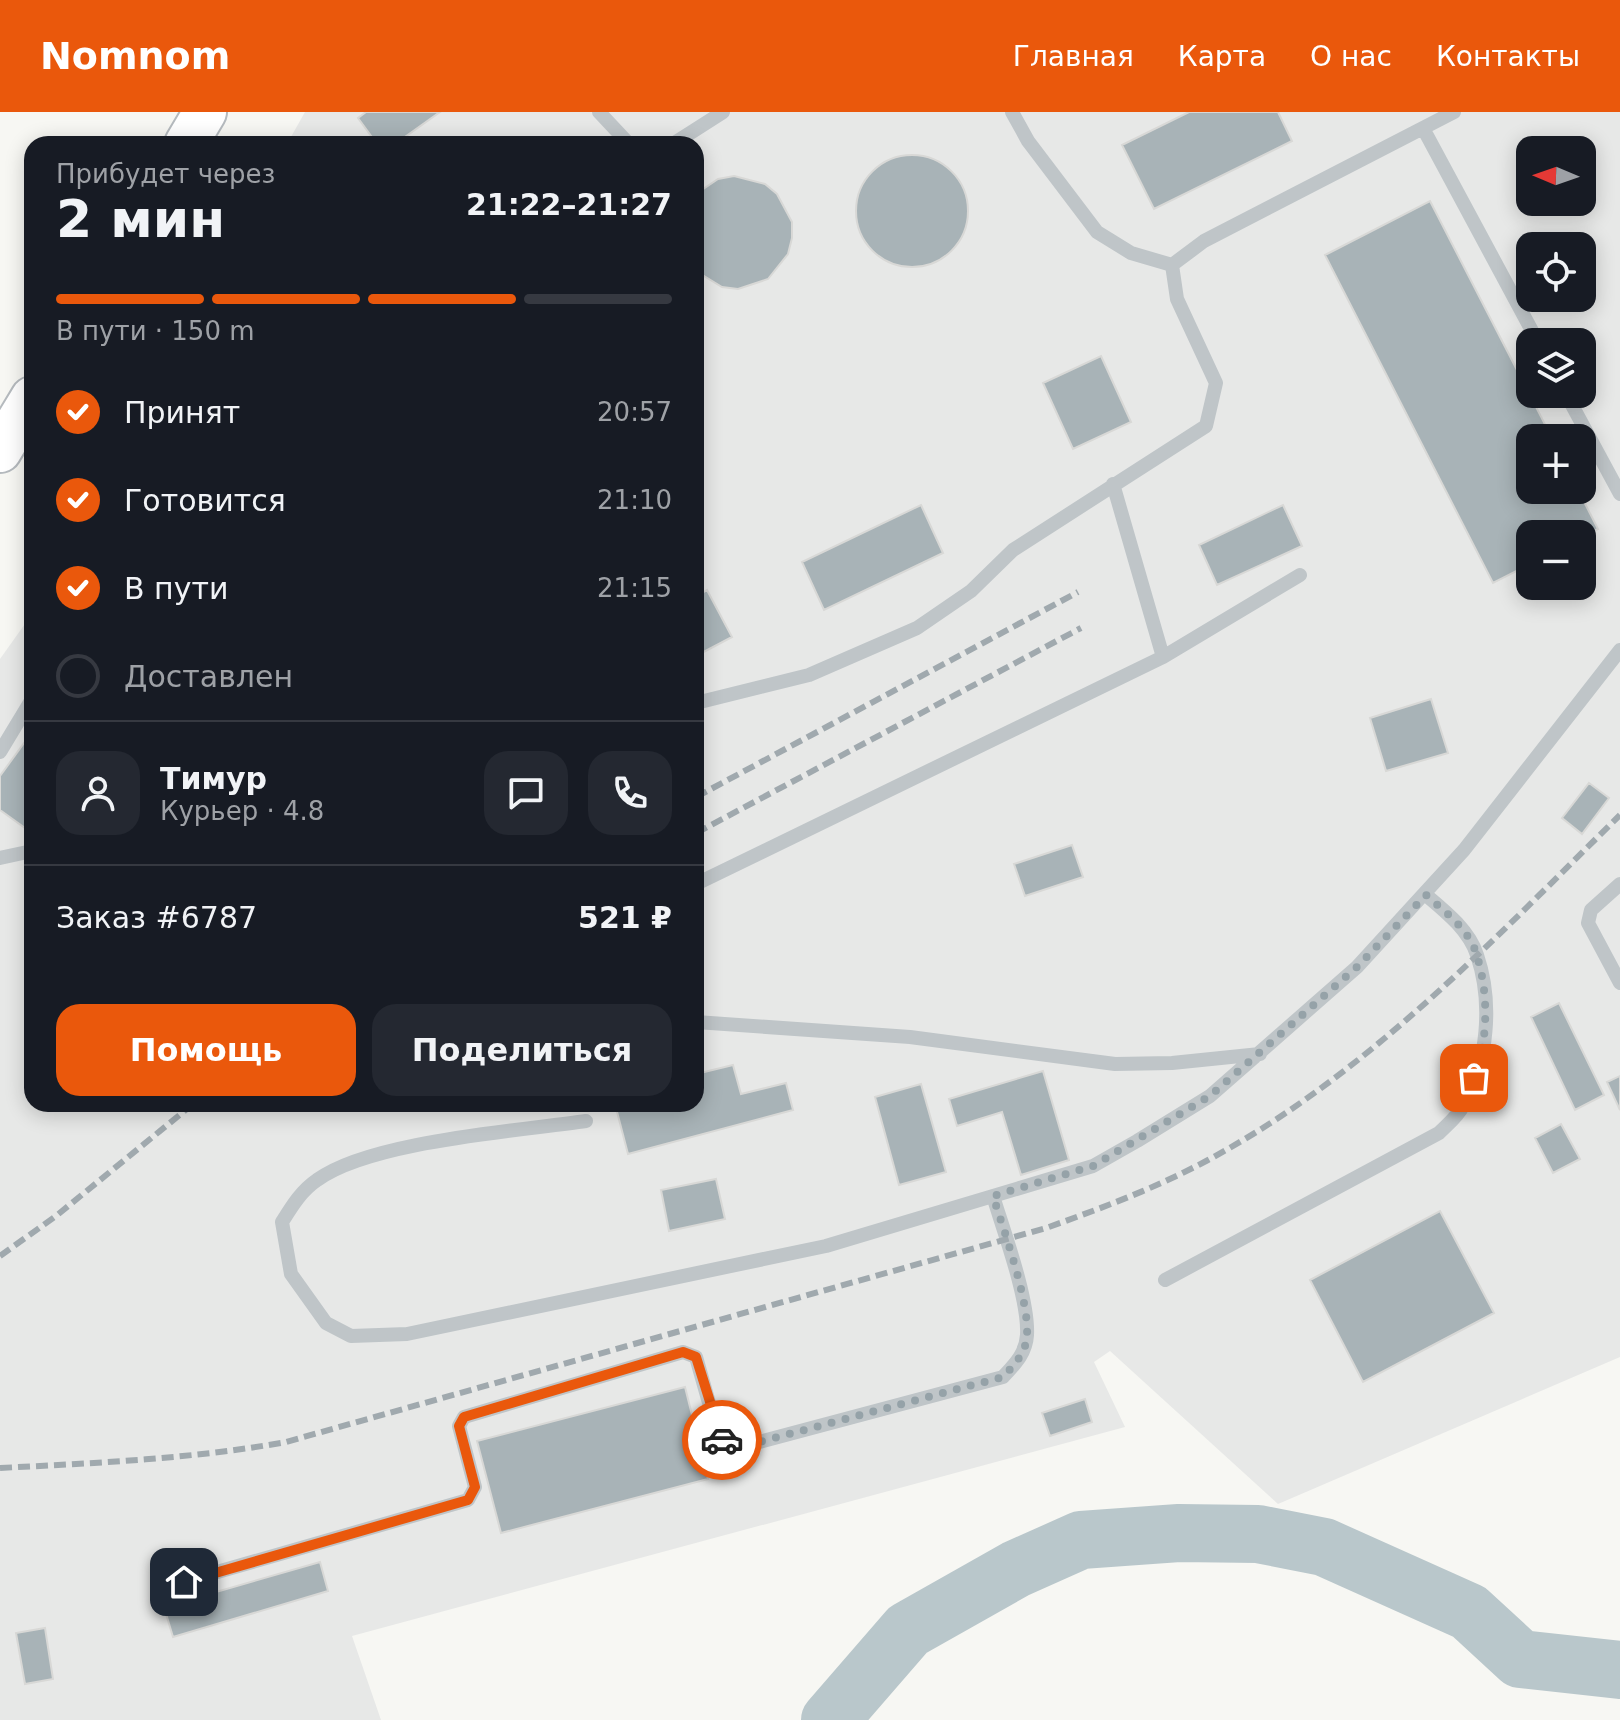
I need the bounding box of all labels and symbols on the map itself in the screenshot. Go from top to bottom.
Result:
north arrow [1516,136,1596,216]
pin [1440,1044,1508,1112]
courier [682,1400,762,1480]
pin [150,1548,218,1616]

